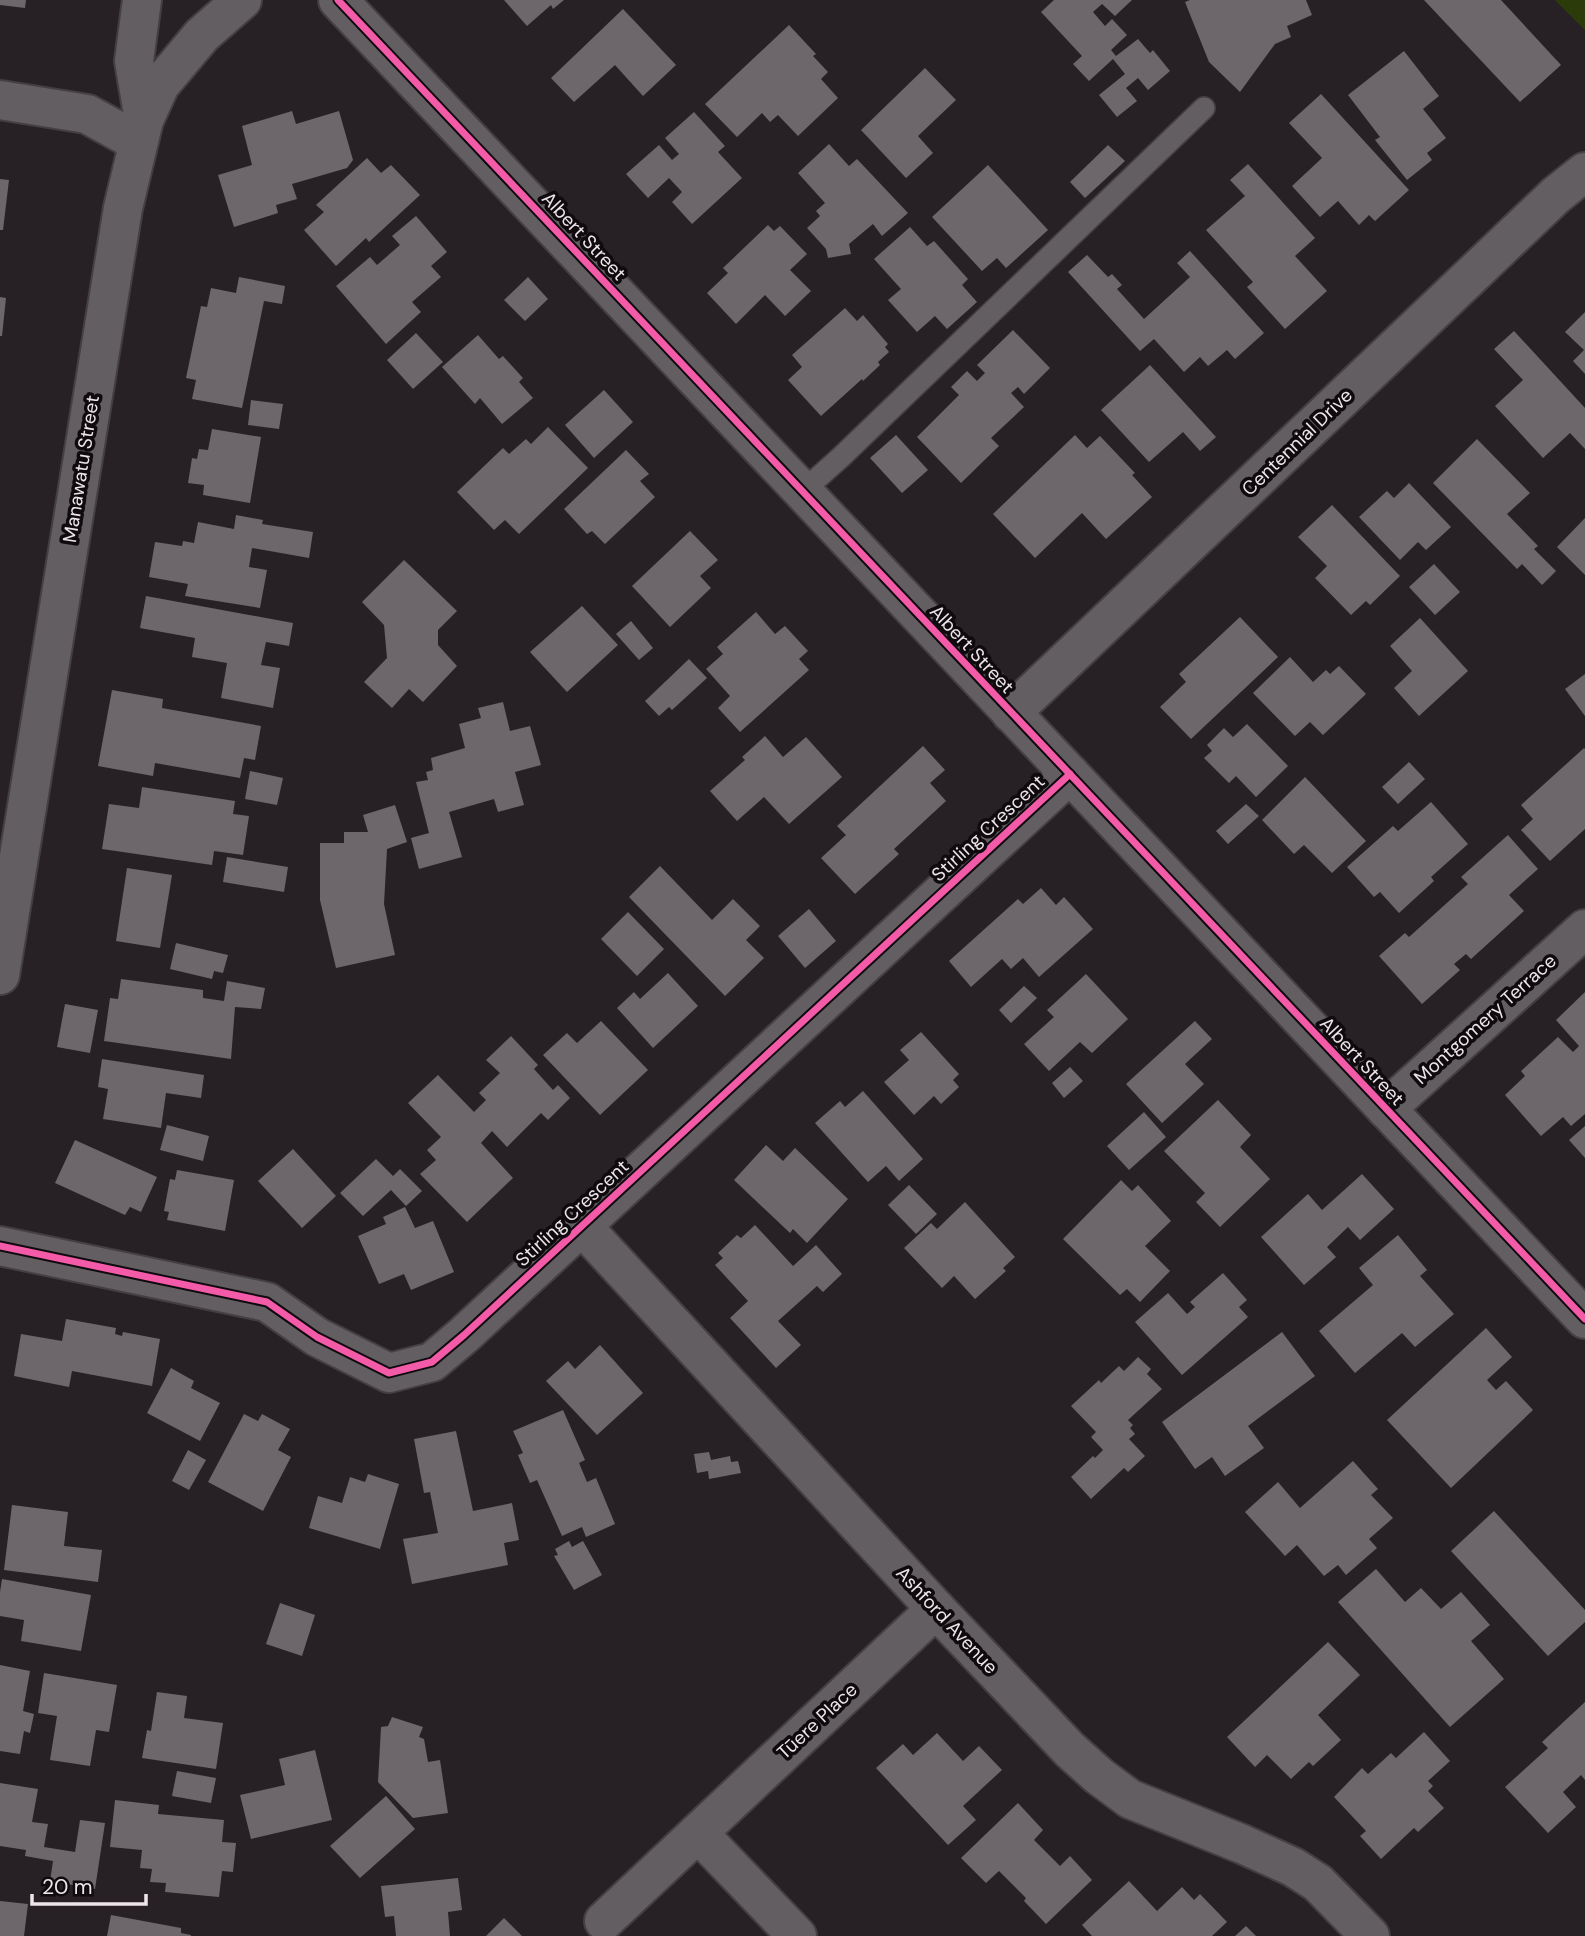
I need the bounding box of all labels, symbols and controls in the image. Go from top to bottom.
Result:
street label: Albert Street [536,186,632,286]
street label: Centennial Drive [1236,383,1358,501]
street label: Manawatu Street [57,394,105,544]
street label: Albert Street [924,599,1020,699]
street label: Stirling Crescent [926,769,1050,887]
street label: Montgomery Terrace [1409,948,1561,1090]
street label: Albert Street [1314,1011,1410,1111]
street label: Stirling Crescent [510,1154,634,1272]
street label: Ashford Avenue [891,1561,1003,1679]
street label: Tūere Place [771,1677,863,1765]
scale bar [32,1862,145,1906]
text: 20 m [42,1873,93,1901]

